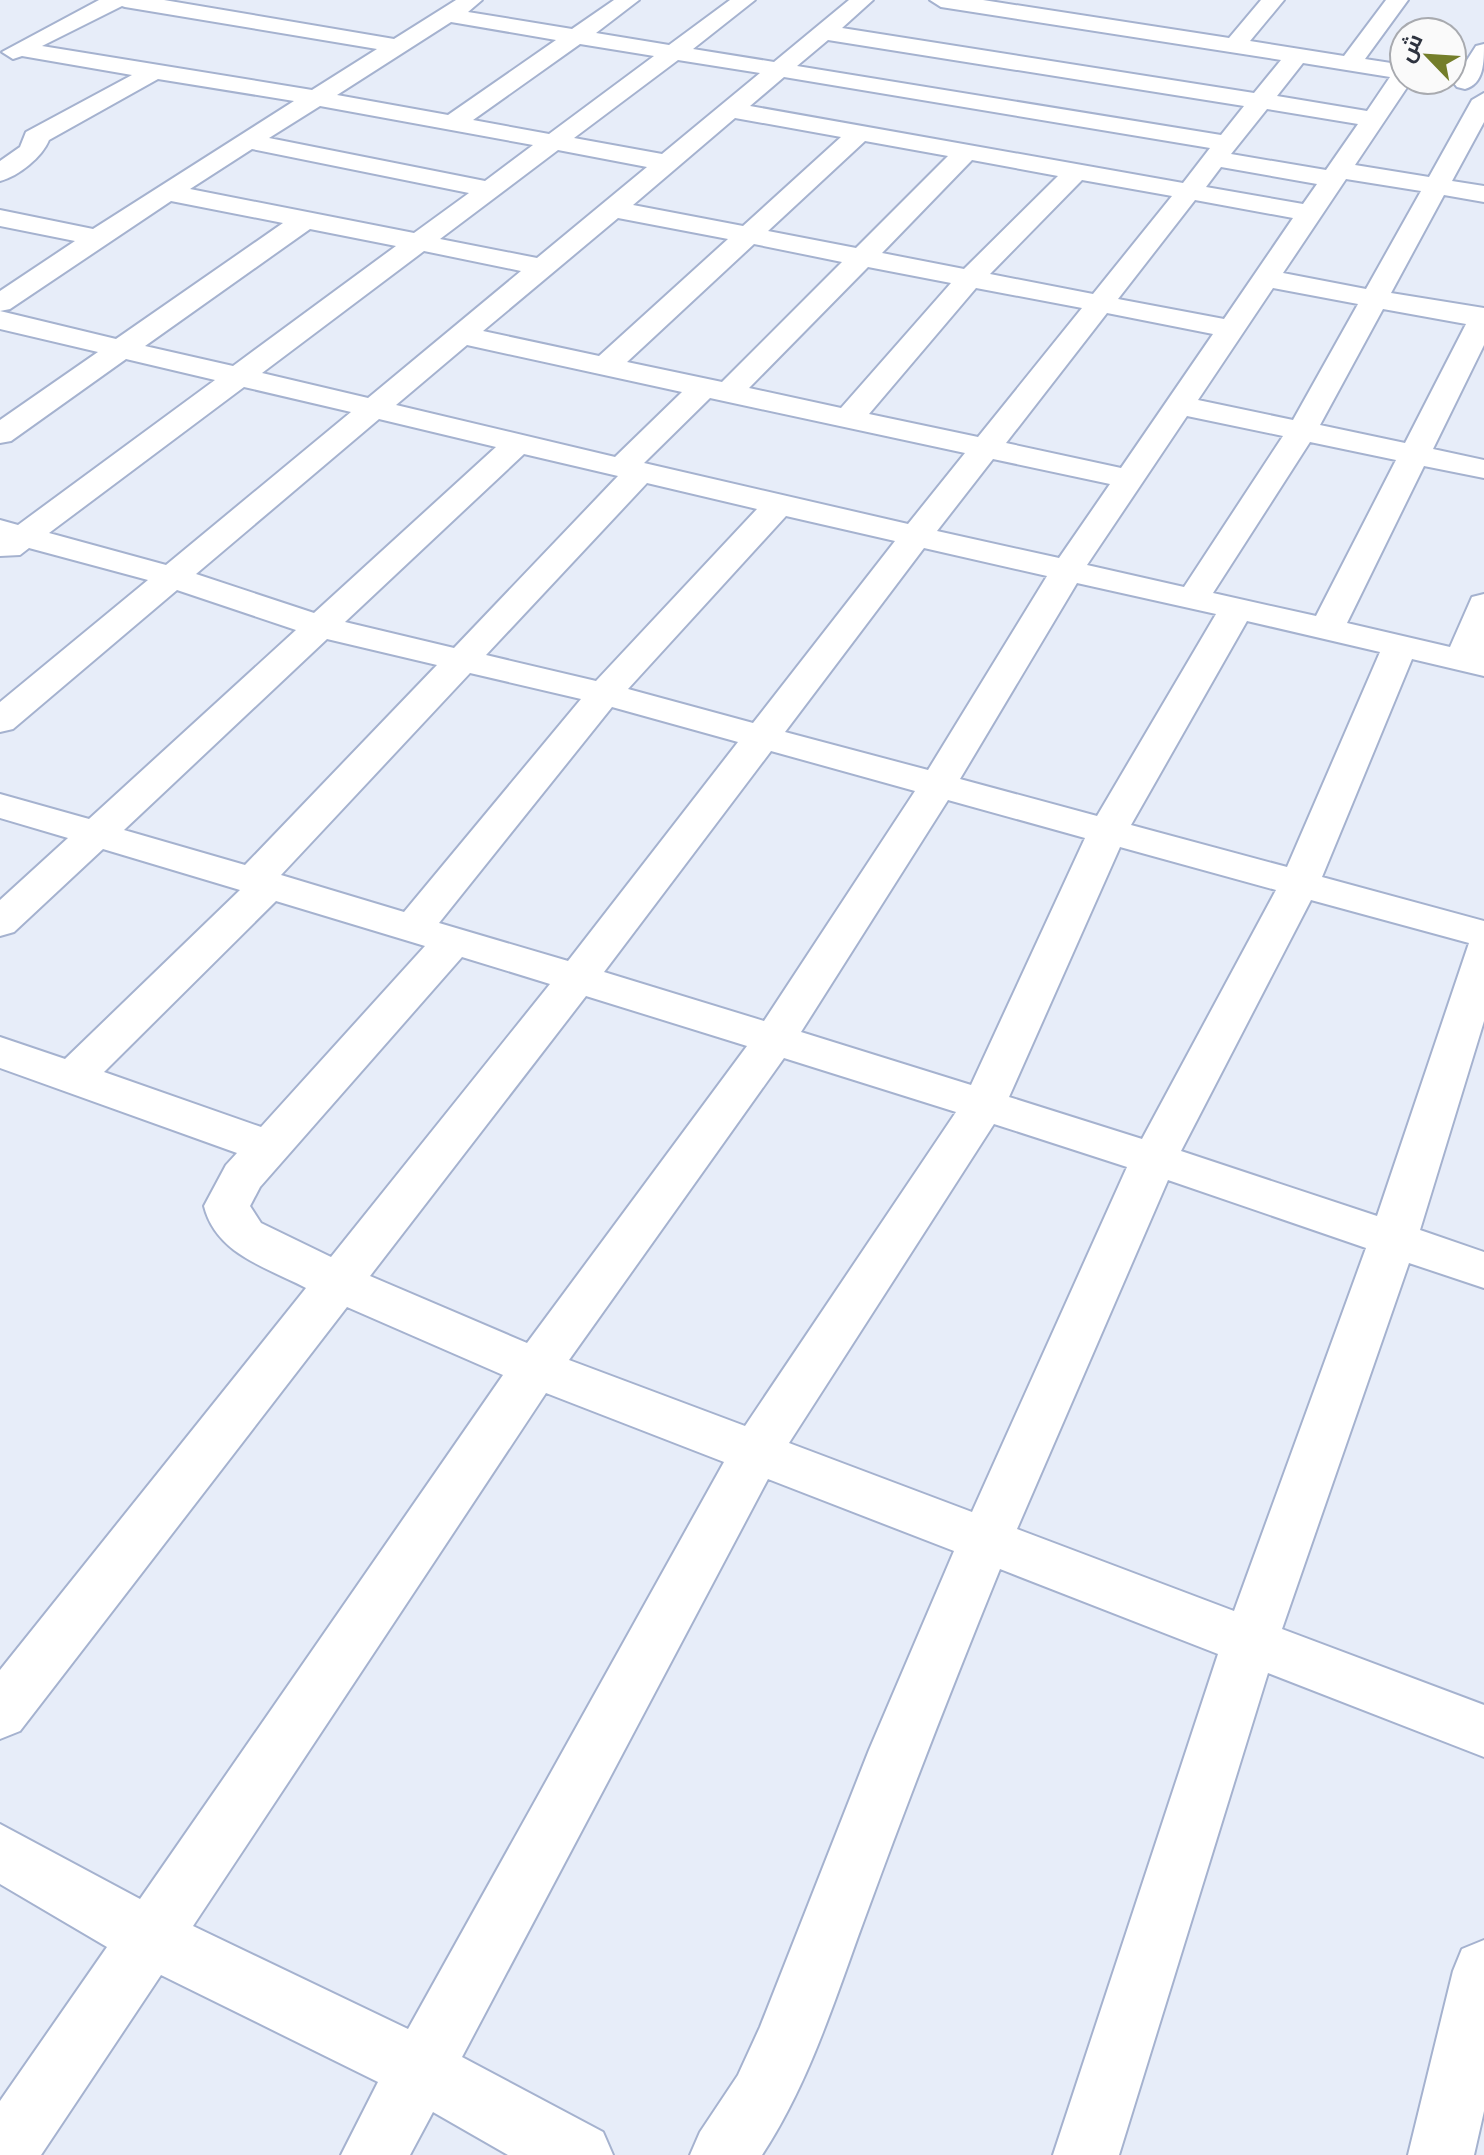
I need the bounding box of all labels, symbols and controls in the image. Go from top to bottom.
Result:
north arrow [1388,16,1468,96]
text: ش [1393,30,1429,66]

